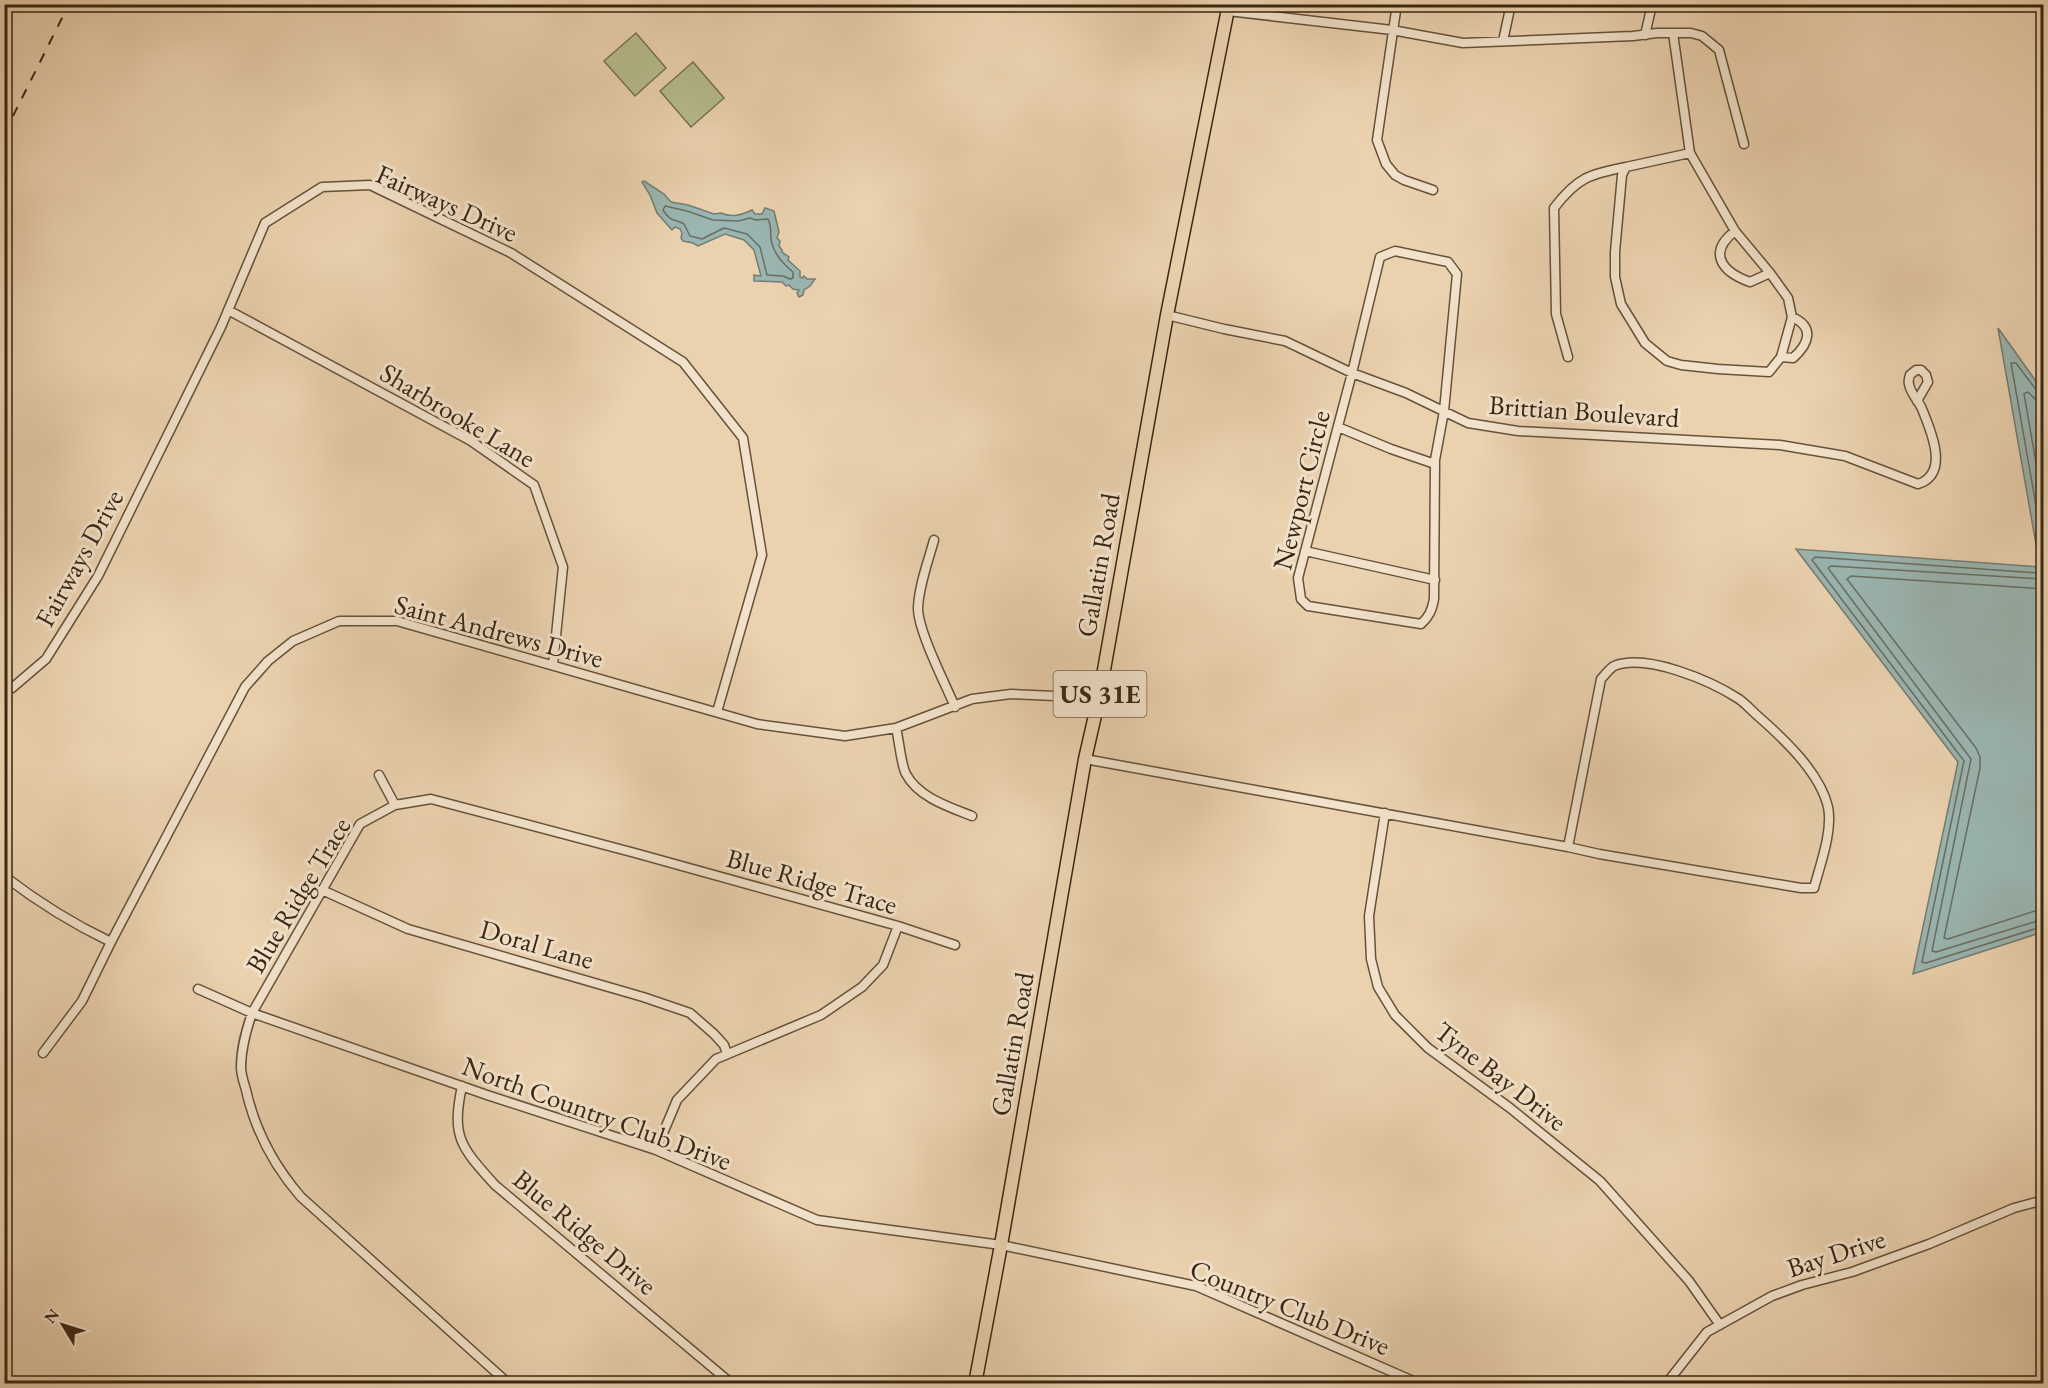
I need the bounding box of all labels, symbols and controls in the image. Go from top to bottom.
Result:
street label: Fairways Drive [371,156,523,250]
street label: Sharbrooke Lane [374,355,542,475]
street label: Brittian Boulevard [1488,387,1681,435]
street label: Newport Circle [1264,406,1338,574]
street label: Fairways Drive [27,483,131,633]
street label: Gallatin Road [1068,490,1128,640]
street label: Saint Andrews Drive [391,586,607,676]
road number: US 31E [1054,671,1146,717]
street label: Blue Ridge Trace [238,811,358,979]
street label: Blue Ridge Trace [723,840,901,922]
street label: Doral Lane [476,911,598,977]
street label: Gallatin Road [982,969,1042,1119]
street label: Tyne Bay Drive [1428,1013,1574,1139]
street label: North Country Club Drive [458,1048,736,1178]
street label: Blue Ridge Drive [506,1162,664,1302]
street label: Bay Drive [1782,1221,1890,1285]
street label: Country Club Drive [1185,1251,1395,1363]
north arrow [33,1295,93,1355]
text: N [39,1304,64,1328]

